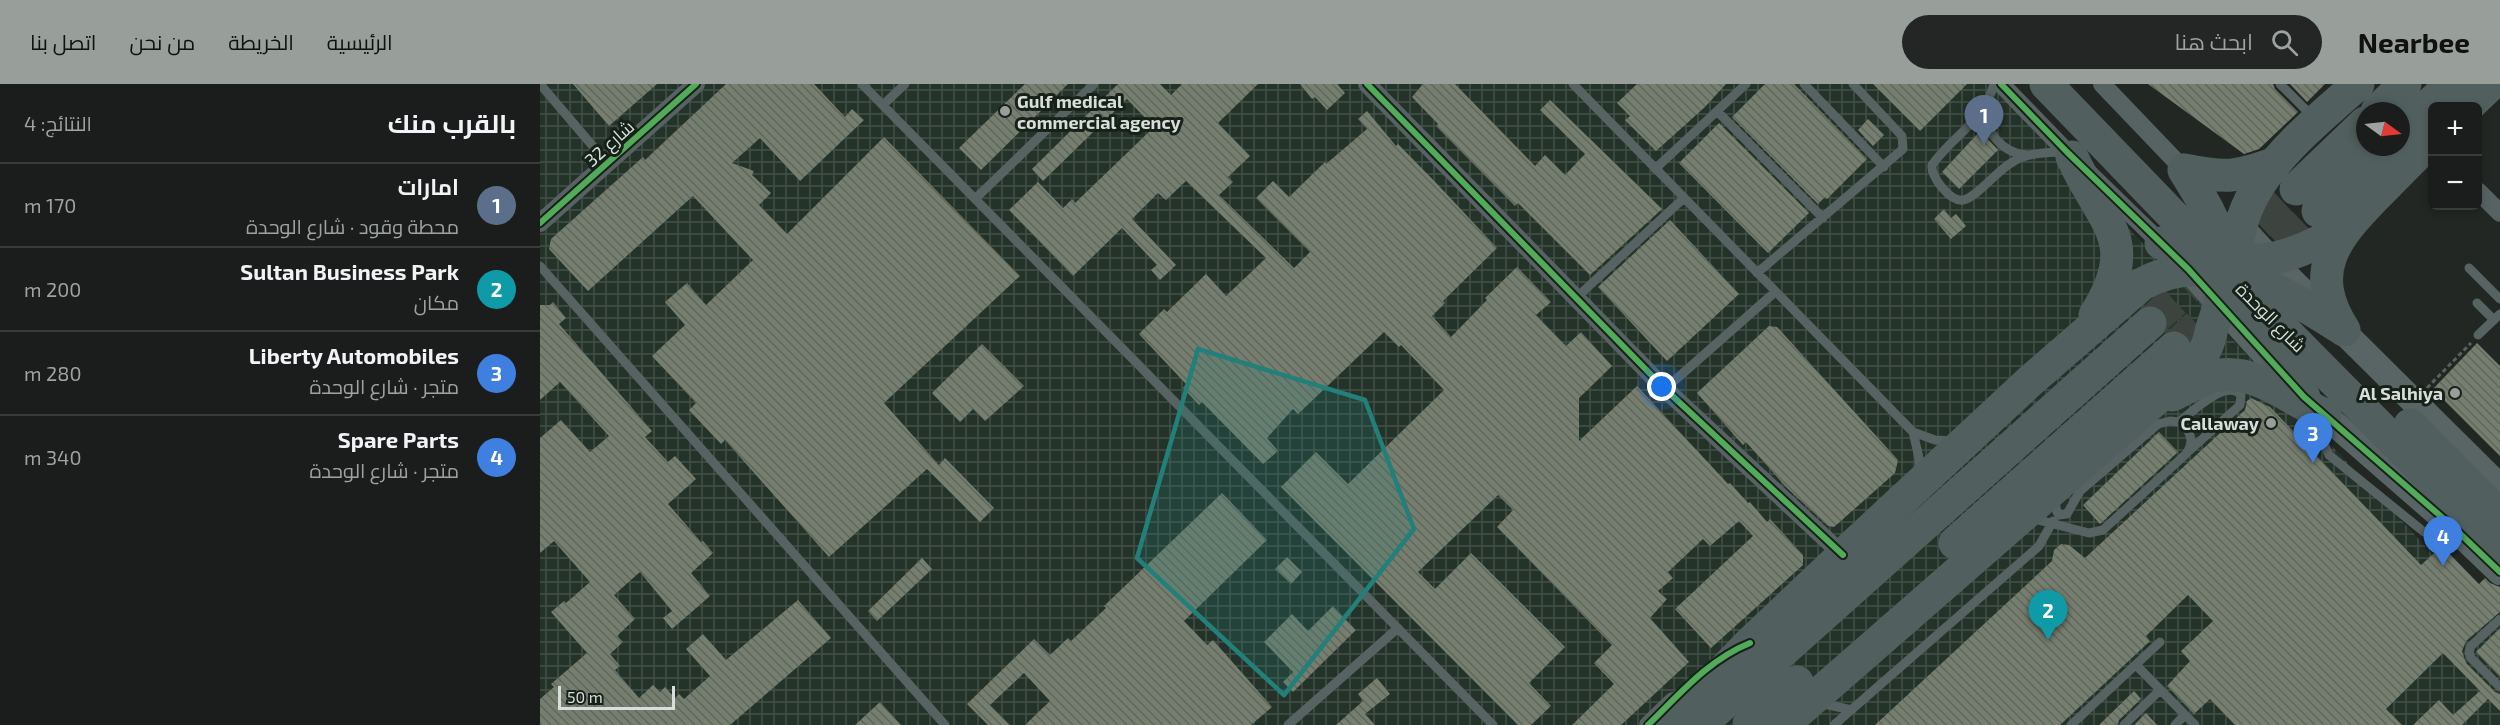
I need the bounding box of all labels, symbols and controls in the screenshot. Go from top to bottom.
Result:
search box [1902,15,2322,69]
text: Nearbee [2358,25,2470,59]
icon: search [2268,26,2301,59]
text: ابحث هنا [2174,28,2253,54]
text: اتصل بنا [30,29,97,54]
text: من نحن [130,29,195,54]
text: الخريطة [228,29,294,54]
text: الرئيسية [327,29,393,54]
place label: Gulf medical commercial agency [1017,90,1182,133]
pin: 1 [1964,95,2004,145]
north arrow [2356,102,2410,156]
map controls [2428,102,2482,210]
button: + [2428,102,2482,156]
marker: Gulf medical commercial agency [998,104,1012,118]
text: بالقرب منك [388,107,516,138]
text: النتائج: 4 [24,111,92,135]
street label: شارع 32 [580,115,640,172]
button: − [2428,156,2482,210]
text: امارات [398,173,459,199]
text: 170 m [24,193,76,217]
text: 1 [492,193,501,217]
text: محطة وقود · شارع الوحدة [246,214,459,238]
text: Sultan Business Park [240,258,459,284]
text: 200 m [24,277,81,301]
text: 2 [491,277,502,301]
street label: شارع الوحدة [2230,278,2310,358]
text: مكان [414,290,459,314]
text: Liberty Automobiles [249,342,459,368]
text: 280 m [24,361,81,385]
text: 3 [491,361,502,385]
your location [1647,372,1676,401]
text: متجر · شارع الوحدة [309,374,459,398]
place label: Al Salhiya [2359,382,2443,404]
marker: Al Salhiya [2448,386,2462,400]
place label: Callaway [2181,412,2260,434]
pin: 3 [2294,414,2332,463]
marker: Callaway [2264,416,2278,430]
text: Spare Parts [338,426,459,452]
text: 340 m [24,445,81,469]
text: 4 [490,445,503,469]
text: متجر · شارع الوحدة [309,458,459,482]
pin: 4 [2424,516,2462,566]
pin: 2 [2028,590,2068,640]
scale bar [558,683,675,710]
text: 50 m [567,687,603,706]

